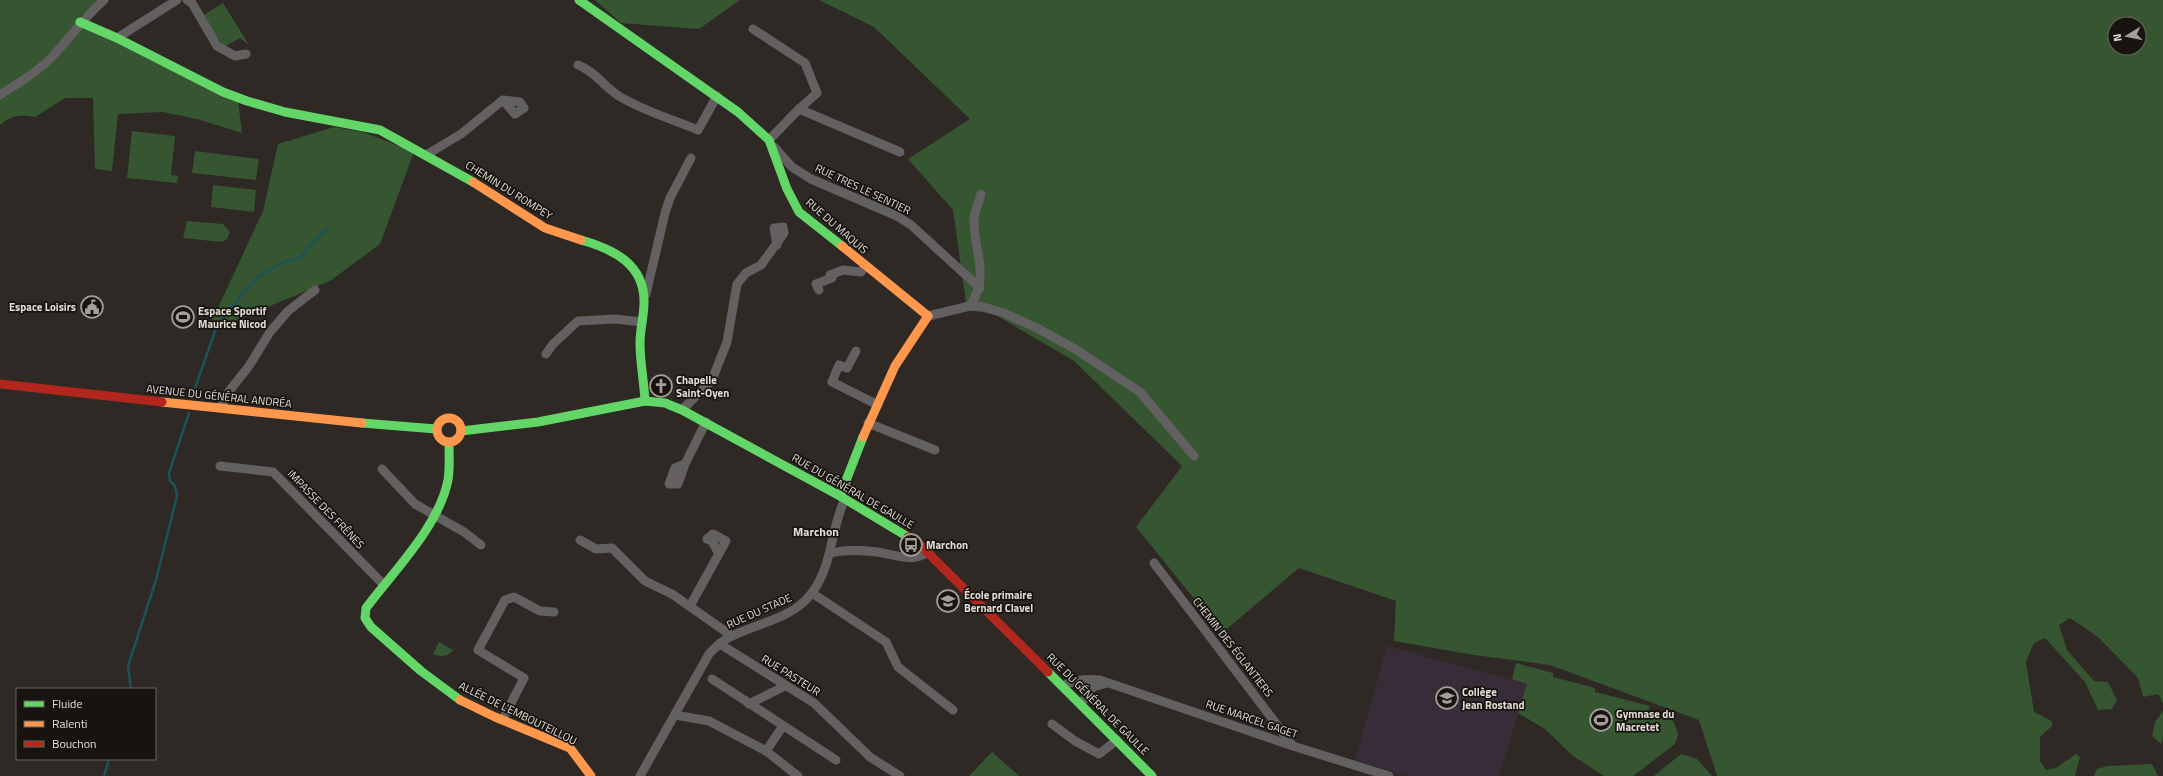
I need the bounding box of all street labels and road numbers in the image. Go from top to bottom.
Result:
street label: CHEMIN DU ROMPEY [462,157,556,223]
street label: RUE TRES LE SENTIER [813,160,914,218]
street label: RUE DU MAQUIS [802,194,872,258]
street label: AVENUE DU GÉNÉRAL ANDRÉA [145,380,293,412]
street label: RUE DU GÉNÉRAL DE GAULLE [789,449,917,533]
street label: IMPASSE DES FRÊNES [284,466,368,552]
street label: RUE DU STADE [724,589,794,633]
street label: CHEMIN DES ÉGLANTIERS [1189,594,1277,700]
street label: RUE DU GÉNÉRAL DE GAULLE [1043,649,1153,759]
street label: RUE PASTEUR [758,651,824,700]
street label: ALLÉE DE L'EMBOUTEILLOU [456,677,580,749]
street label: RUE MARCEL GAGET [1204,696,1300,742]

